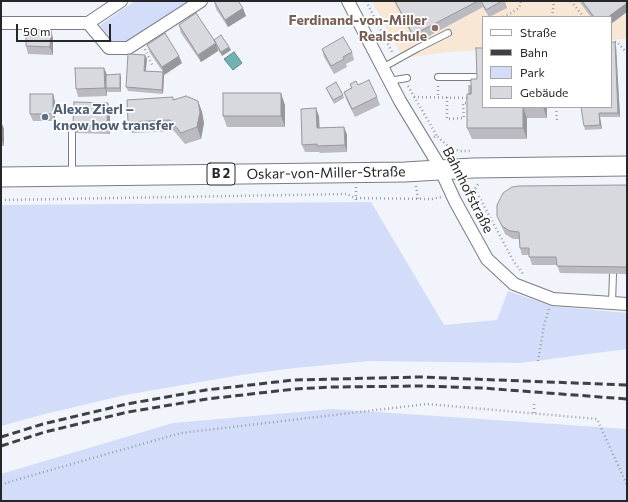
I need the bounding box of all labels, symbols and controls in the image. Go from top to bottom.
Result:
place label: Ferdinand-von-Miller Realschule [288,12,427,44]
scale bar [18,16,113,42]
legend [482,16,612,108]
marker: Ferdinand-von-Miller Realschule [430,23,440,33]
text: 50 m [23,24,51,38]
text: Straße [520,25,556,39]
text: Bahn [520,45,548,59]
text: Park [520,65,545,79]
text: Gebäude [520,85,568,99]
place label: Alexa Zierl – know how transfer [53,101,174,134]
marker: Alexa Zierl – know how transfer [40,112,50,122]
street label: Bahnhofstraße [439,144,497,236]
road number: B 2 [207,163,235,185]
street label: Oskar-von-Miller-Straße [246,163,406,183]

